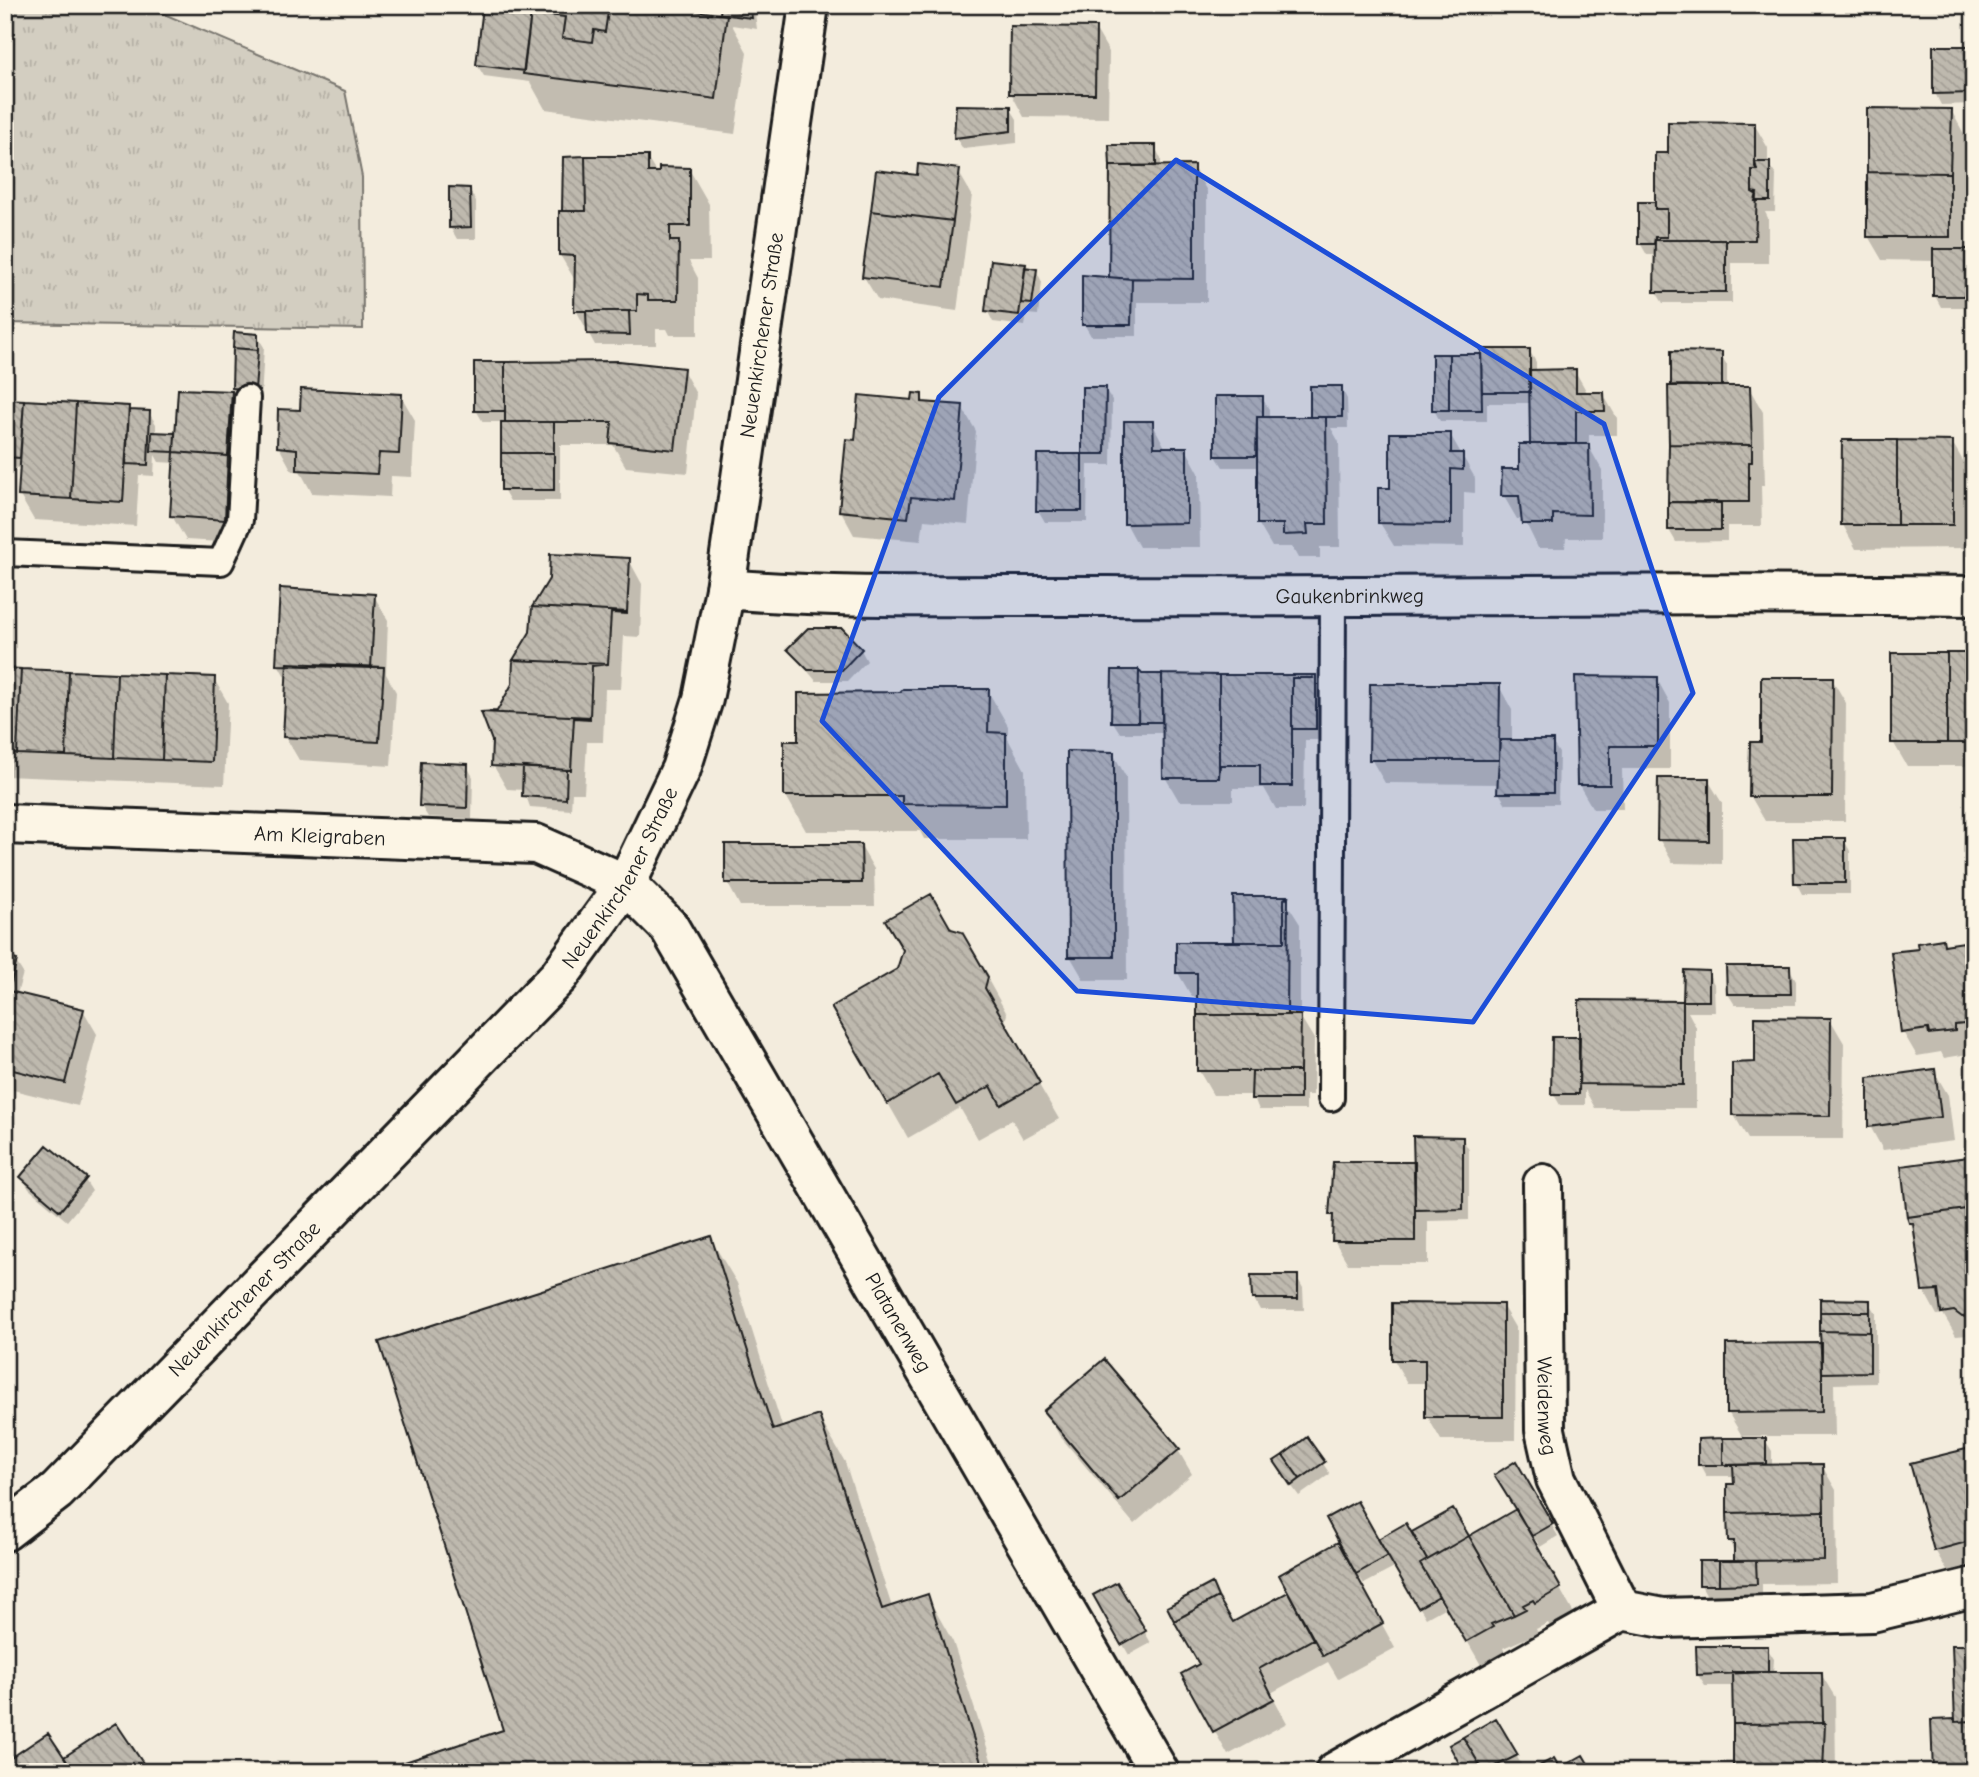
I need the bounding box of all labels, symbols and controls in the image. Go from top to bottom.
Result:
street label: Neuenkirchener Straße [735,231,788,440]
street label: Gaukenbrinkweg [1276,584,1424,608]
street label: Neuenkirchener Straße [557,783,683,973]
street label: Am Kleigraben [254,821,386,850]
street label: Neuenkirchener Straße [163,1216,325,1381]
street label: Platanenweg [860,1269,937,1377]
street label: Weidenweg [1532,1356,1562,1458]

